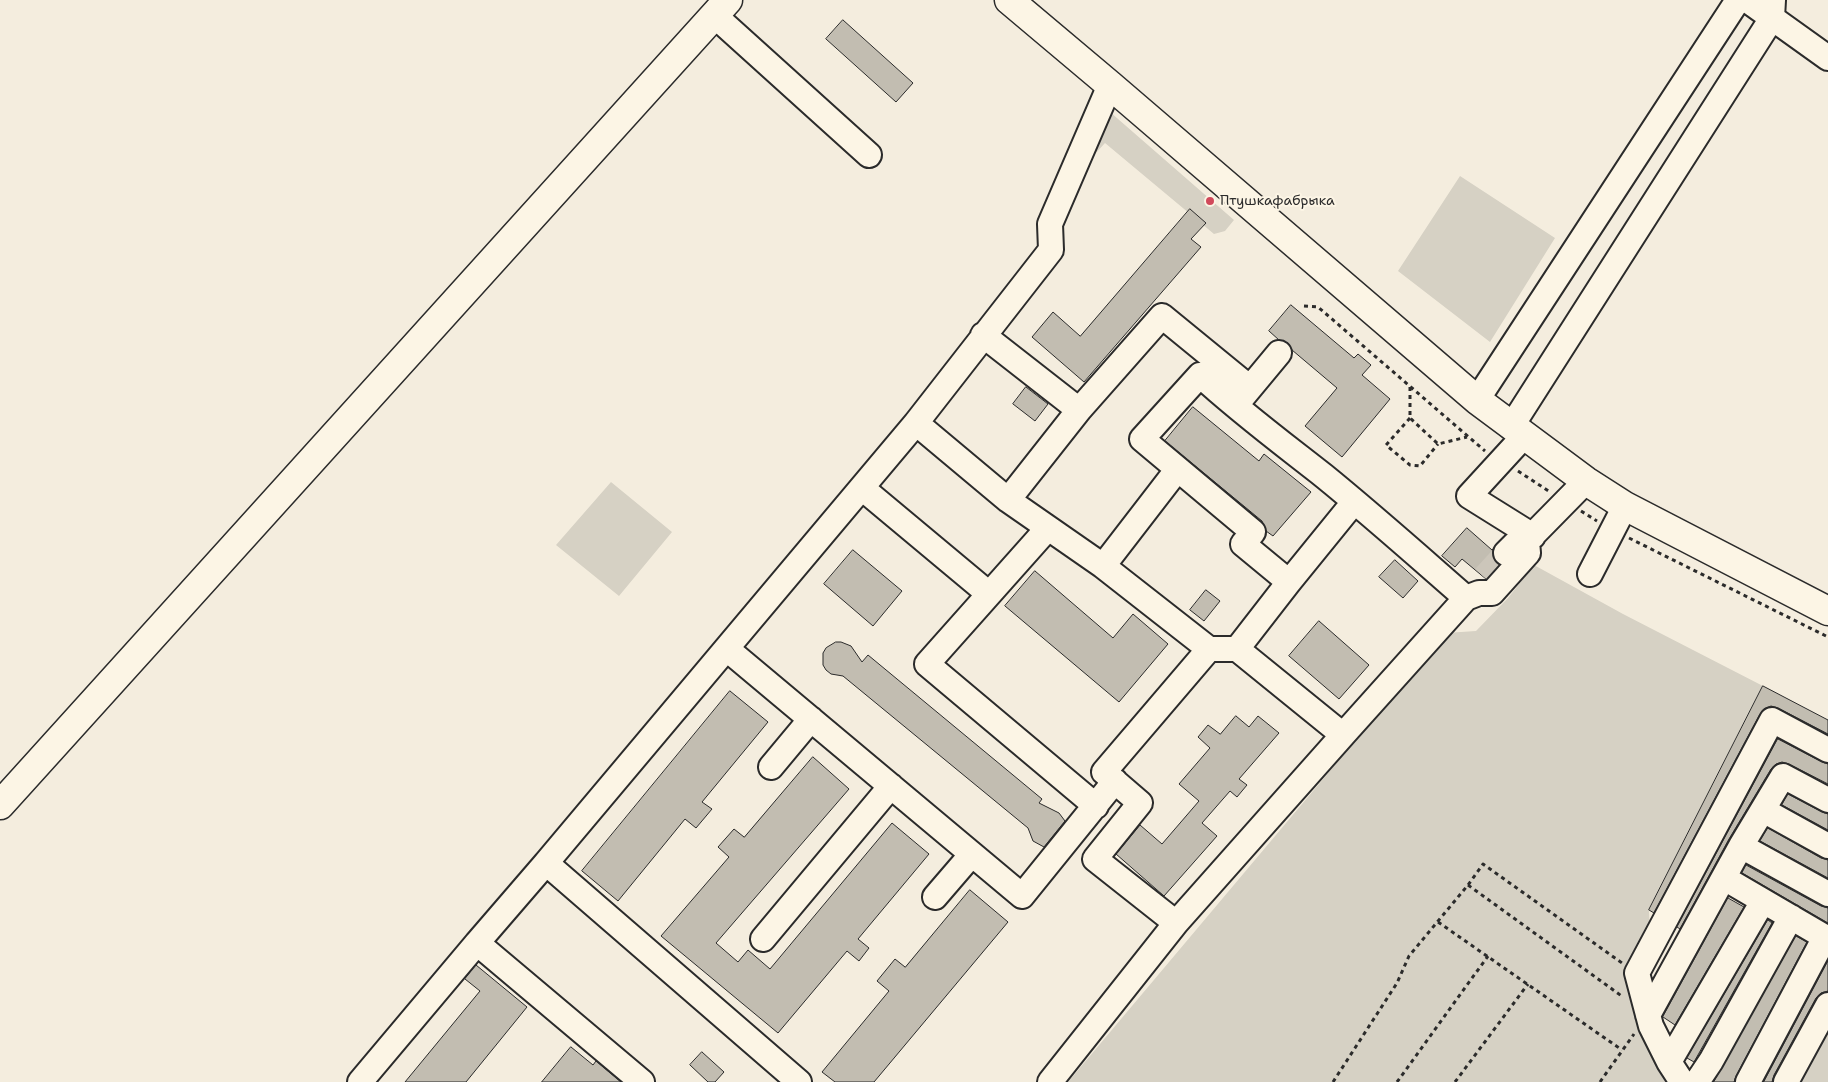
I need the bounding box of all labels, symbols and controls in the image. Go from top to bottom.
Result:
place label: Птушкафабрыка [1220,193,1335,209]
marker: Птушкафабрыка [1204,195,1216,207]

